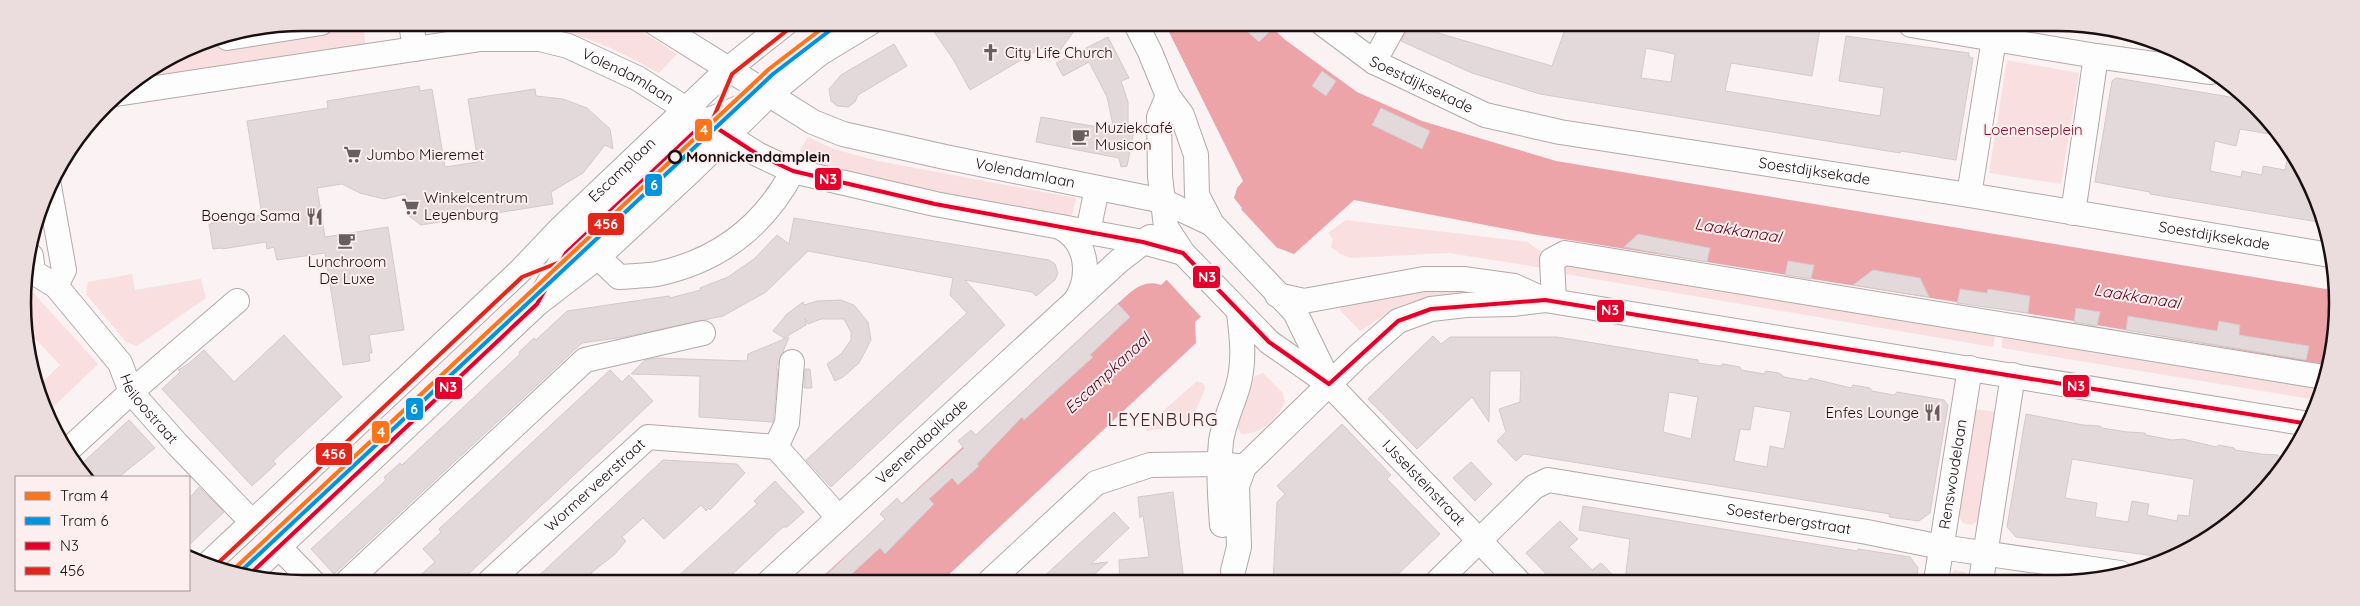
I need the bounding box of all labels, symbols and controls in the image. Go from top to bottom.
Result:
church icon: City Life Church [981,43,1001,63]
place label: City Life Church [1005,43,1113,62]
street label: Volendamlaan [579,44,678,108]
street label: Soestdijksekade [1367,51,1476,117]
line badge: 4 [694,118,713,142]
place label: Muziekcafé Musicon [1095,118,1173,154]
park label: Loenenseplein [1983,120,2083,139]
text: 4 [700,121,708,139]
cafe icon: Muziekcafé Musicon [1071,127,1091,147]
street label: Escamplaan [584,133,659,206]
supermarket icon: Jumbo Mieremet [342,145,362,165]
place label: Jumbo Mieremet [366,145,484,164]
place label: Monnickendamplein [686,147,830,166]
marker: Monnickendamplein [668,150,682,164]
street label: Volendamlaan [974,153,1077,192]
street label: Soestdijksekade [1758,153,1872,189]
line badge: N3 [814,167,842,191]
text: N3 [819,170,837,188]
line badge: 6 [644,173,663,197]
text: 6 [650,176,658,194]
place label: Winkelcentrum Leyenburg [424,188,528,224]
supermarket icon: Winkelcentrum Leyenburg [400,197,420,217]
place label: Boenga Sama [201,206,300,225]
restaurant icon: Boenga Sama [304,206,324,226]
line badge: 456 [587,212,625,236]
water label: Laakkanaal [1693,213,1785,247]
text: 456 [594,215,618,233]
street label: Soestdijksekade [2157,217,2271,254]
cafe icon: Lunchroom De Luxe [337,231,357,251]
place label: Lunchroom De Luxe [308,252,386,288]
line badge: N3 [1192,265,1221,289]
text: N3 [1198,268,1216,286]
water label: Laakkanaal [2092,279,2184,313]
line badge: N3 [1596,299,1625,323]
text: N3 [1601,301,1619,319]
water label: Escampkanaal [1060,327,1156,418]
street label: Heiloostraat [116,371,182,448]
line badge: N3 [2062,374,2090,398]
line badge: N3 [434,376,463,400]
text: N3 [2067,377,2085,395]
text: N3 [439,378,457,396]
street label: Veenendaalkade [872,395,971,488]
line badge: 6 [405,397,424,421]
text: 6 [410,400,418,418]
place label: Enfes Lounge [1826,403,1919,422]
restaurant icon: Enfes Lounge [1923,403,1943,423]
district label: LEYENBURG [1107,408,1219,431]
street label: Renswoudelaan [1934,418,1971,531]
line badge: 4 [371,420,390,444]
text: 4 [377,423,385,441]
street label: Wormerveerstraat [540,434,649,536]
street label: IJsselsteinstraat [1378,435,1470,529]
line badge: 456 [315,442,353,466]
text: 456 [322,445,346,463]
legend [15,476,190,591]
text: Tram 4 [60,486,109,505]
street label: Soesterbergstraat [1725,499,1853,538]
text: Tram 6 [60,511,109,530]
text: N3 [60,536,79,555]
text: 456 [60,561,84,580]

